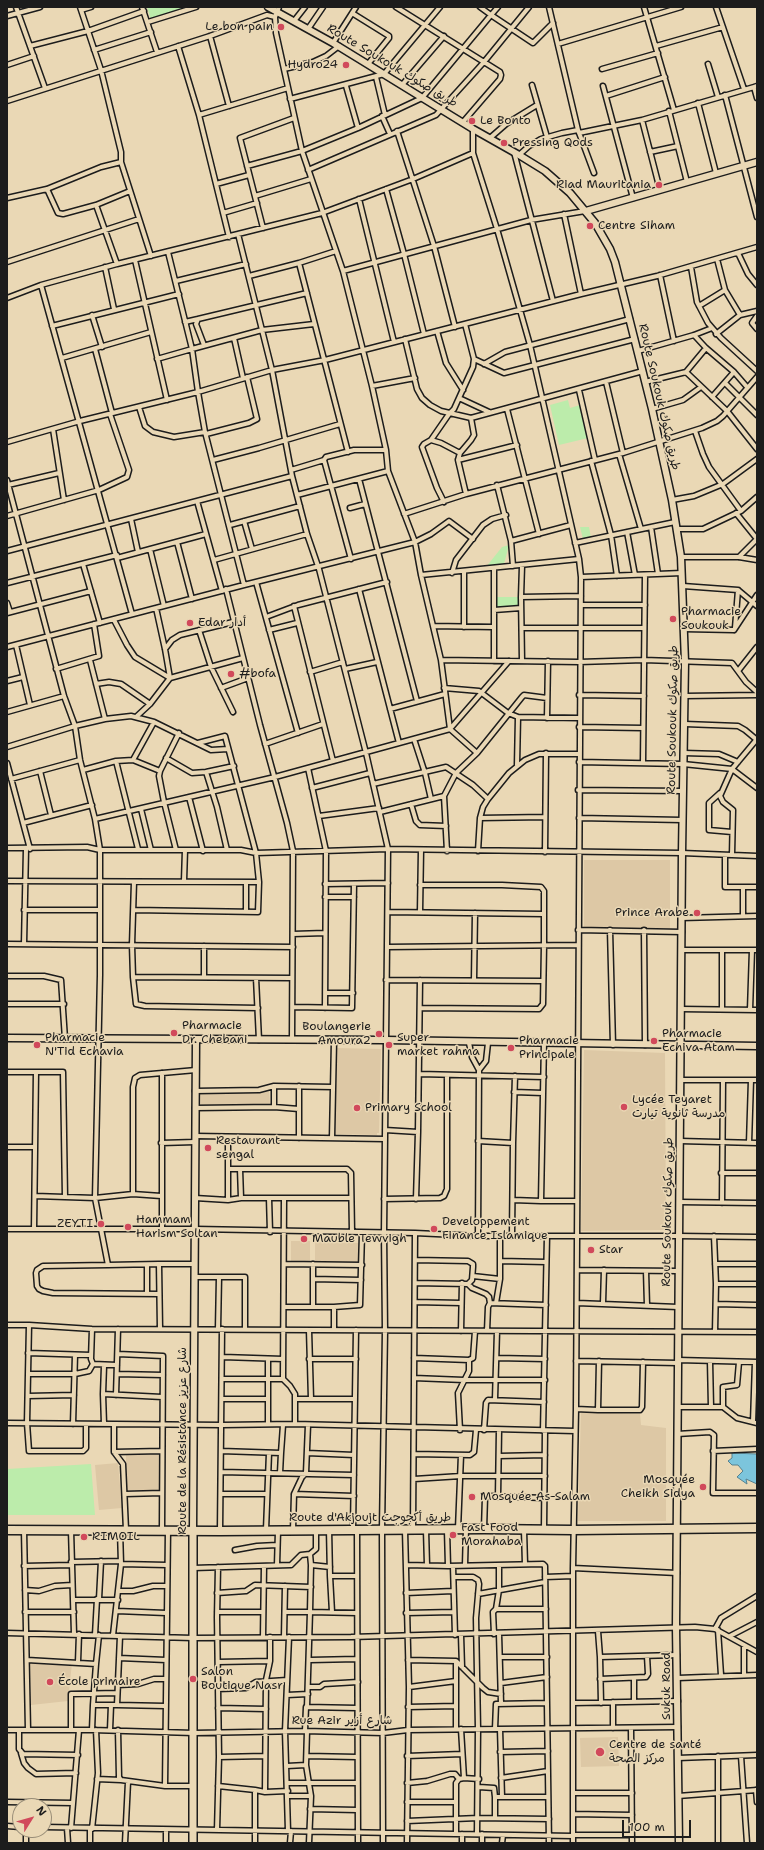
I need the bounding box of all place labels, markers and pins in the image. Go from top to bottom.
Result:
place label: Le bon pain [205,20,273,34]
marker: Le bon pain [276,22,286,32]
place label: Hydro24 [287,58,338,72]
marker: Hydro24 [341,60,351,70]
place label: Le Bonto [480,114,531,128]
marker: Le Bonto [467,116,477,126]
place label: Pressing Qods [512,136,593,150]
marker: Pressing Qods [499,138,509,148]
place label: Riad Mauritania [556,178,651,192]
marker: Riad Mauritania [654,180,664,190]
place label: Centre Siham [598,219,675,233]
marker: Centre Siham [585,221,595,231]
place label: Pharmacie Soukouk [681,605,741,633]
marker: Pharmacie Soukouk [668,614,678,624]
place label: Edar أدار [198,616,246,630]
marker: Edar أدار [185,618,195,628]
place label: #bofa [239,667,276,681]
marker: #bofa [226,669,236,679]
place label: Prince Arabe [615,906,689,920]
marker: Prince Arabe [692,908,702,918]
place label: Pharmacie Dr. Chebani [182,1019,247,1047]
place label: Boulangerie Amoura2 [302,1020,371,1048]
place label: Pharmacie Echiva Atam [662,1027,735,1055]
marker: Pharmacie Dr. Chebani [169,1028,179,1038]
marker: Boulangerie Amoura2 [374,1029,384,1039]
place label: Pharmacie N'Tid Echavia [45,1031,124,1059]
place label: Super market rahma [397,1031,480,1059]
place label: Pharmacie Principale [519,1034,579,1062]
marker: Pharmacie Echiva Atam [649,1036,659,1046]
marker: Pharmacie N'Tid Echavia [32,1040,42,1050]
marker: Super market rahma [384,1040,394,1050]
marker: Pharmacie Principale [506,1043,516,1053]
place label: Lycée Teyaret مدرسة ثانوية تيارت [632,1093,725,1121]
place label: Primary School [365,1101,452,1115]
marker: Lycée Teyaret مدرسة ثانوية تيارت [619,1102,629,1112]
marker: Primary School [352,1103,362,1113]
place label: Restaurant sengal [216,1134,280,1162]
marker: Restaurant sengal [203,1143,213,1153]
place label: Hammam Harism Soltan [136,1213,217,1241]
place label: Developpement Finance Islamique [442,1215,548,1243]
place label: ZEYTI [57,1217,93,1231]
marker: ZEYTI [96,1219,106,1229]
marker: Hammam Harism Soltan [123,1222,133,1232]
marker: Developpement Finance Islamique [429,1224,439,1234]
place label: Mauble Tewvigh [312,1232,407,1246]
marker: Mauble Tewvigh [299,1234,309,1244]
place label: Star [599,1243,623,1257]
marker: Star [586,1245,596,1255]
place label: Mosquée Cheikh Sidya [621,1473,695,1501]
marker: Mosquée Cheikh Sidya [698,1482,708,1492]
place label: Mosquée As-Salam [480,1490,590,1504]
marker: Mosquée As-Salam [467,1492,477,1502]
place label: Fast Food Morahaba [461,1521,521,1549]
place label: RIMOIL [92,1530,140,1544]
marker: Fast Food Morahaba [448,1530,458,1540]
marker: RIMOIL [79,1532,89,1542]
place label: Salon Boutique Nasr [201,1665,283,1693]
marker: Salon Boutique Nasr [188,1674,198,1684]
place label: École primaire [58,1675,140,1689]
marker: École primaire [45,1677,55,1687]
place label: Centre de santé مركز الصحة [609,1738,702,1766]
marker: Centre de santé مركز الصحة [594,1746,606,1758]

